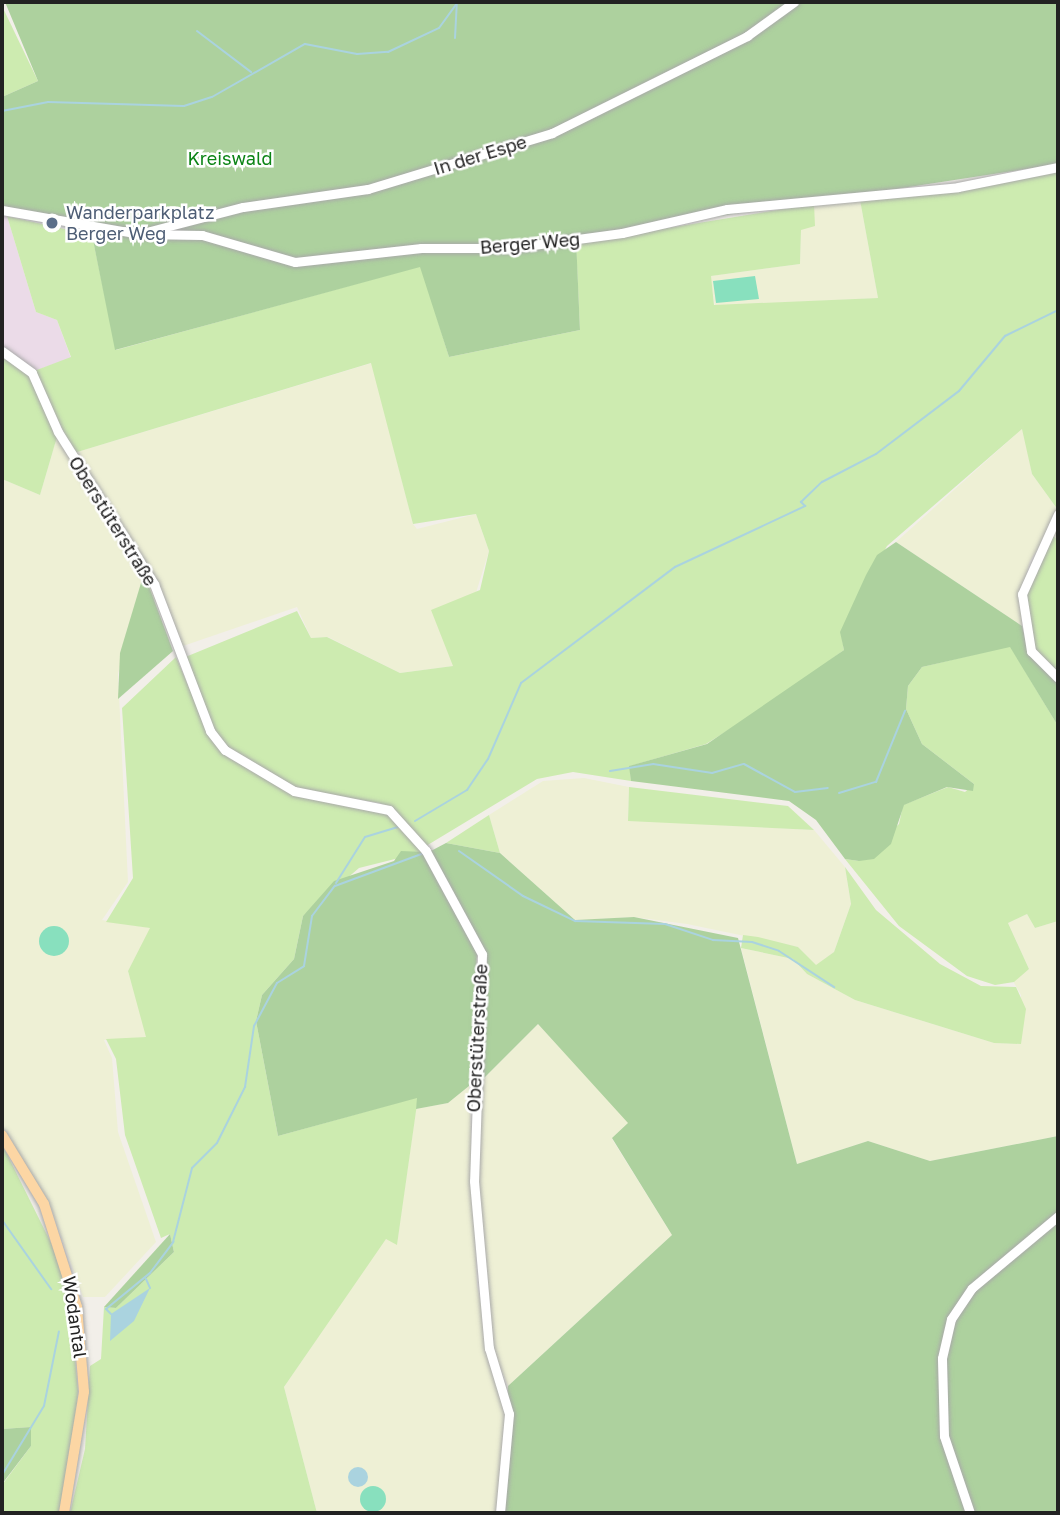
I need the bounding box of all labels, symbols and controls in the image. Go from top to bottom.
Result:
street label: In der Espe [431,131,529,179]
park label: Kreiswald [187,147,273,169]
place label: Wanderparkplatz Berger Weg [66,202,214,244]
marker: Wanderparkplatz Berger Weg [44,215,60,231]
street label: Berger Weg [479,228,581,258]
street label: Oberstüterstraße [64,452,162,590]
street label: Oberstüterstraße [462,963,492,1113]
street label: Wodantal [59,1275,91,1359]

